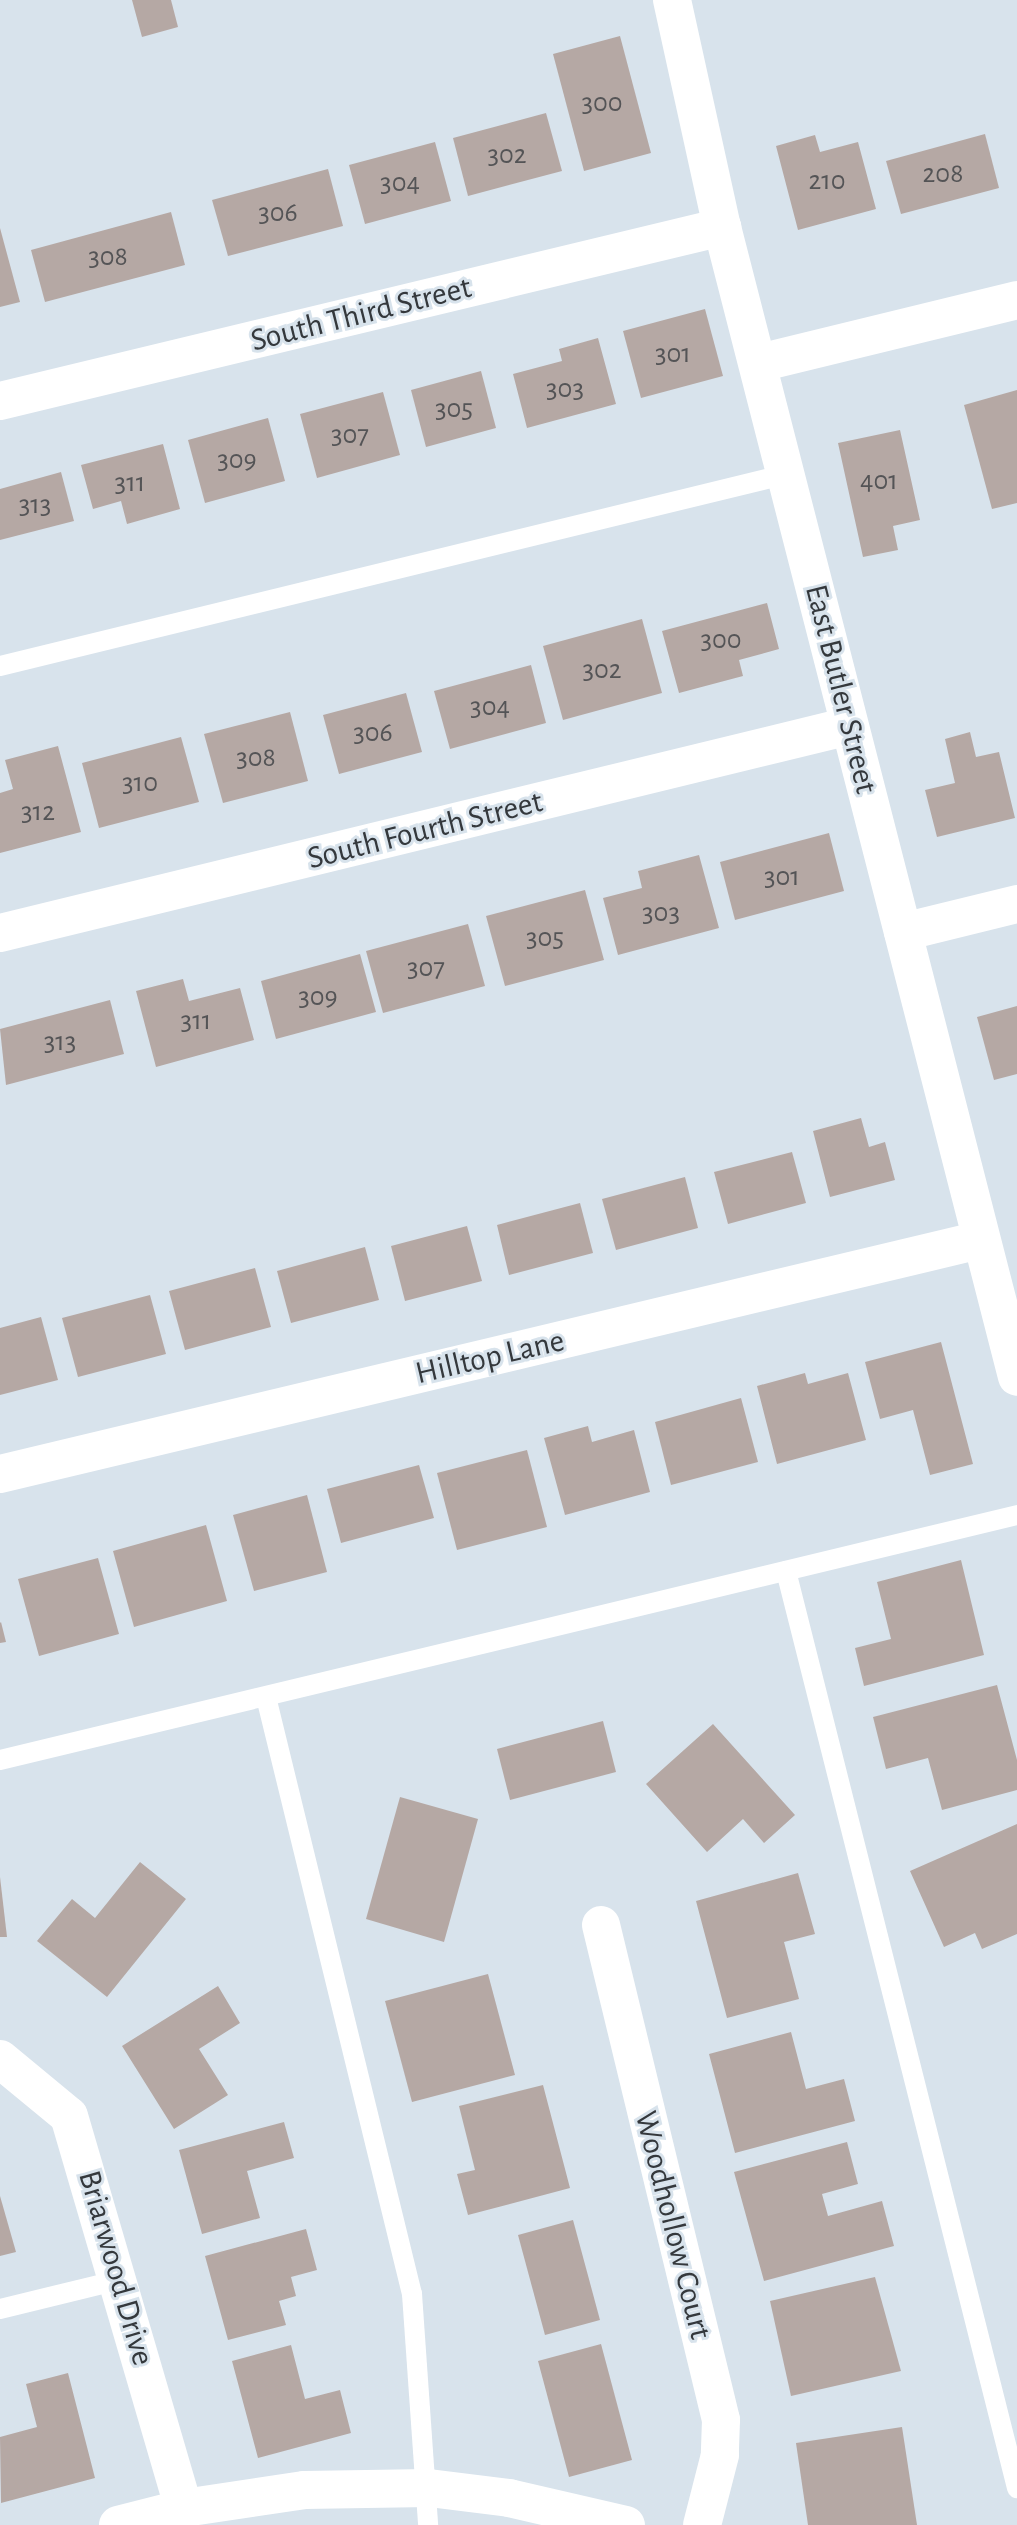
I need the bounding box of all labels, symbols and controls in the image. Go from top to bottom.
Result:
house number: 300 [581,86,623,120]
house number: 302 [487,138,527,172]
house number: 208 [923,157,963,191]
house number: 210 [808,164,846,198]
house number: 304 [380,166,420,200]
house number: 306 [258,196,298,230]
house number: 308 [88,240,128,274]
street label: South Third Street [247,268,475,360]
house number: 301 [655,337,691,371]
house number: 303 [546,372,584,406]
house number: 305 [435,392,473,426]
house number: 307 [331,418,369,452]
house number: 309 [217,443,257,477]
house number: 401 [860,464,898,498]
house number: 311 [115,466,145,500]
house number: 313 [19,488,51,522]
street label: East Butler Street [796,580,886,798]
house number: 300 [700,623,742,657]
house number: 302 [582,653,622,687]
house number: 304 [470,690,510,724]
house number: 306 [353,716,393,750]
house number: 308 [236,741,276,775]
house number: 310 [122,766,158,800]
street label: South Fourth Street [304,782,546,878]
house number: 312 [21,795,55,829]
house number: 301 [764,860,800,894]
house number: 303 [642,896,680,930]
house number: 305 [526,921,564,955]
house number: 307 [407,951,445,985]
house number: 309 [298,980,338,1014]
house number: 311 [181,1004,211,1038]
house number: 313 [44,1025,76,1059]
street label: Hilltop Lane [412,1321,568,1393]
street label: Woodhollow Court [626,2107,720,2343]
street label: Briarwood Drive [70,2166,162,2370]

